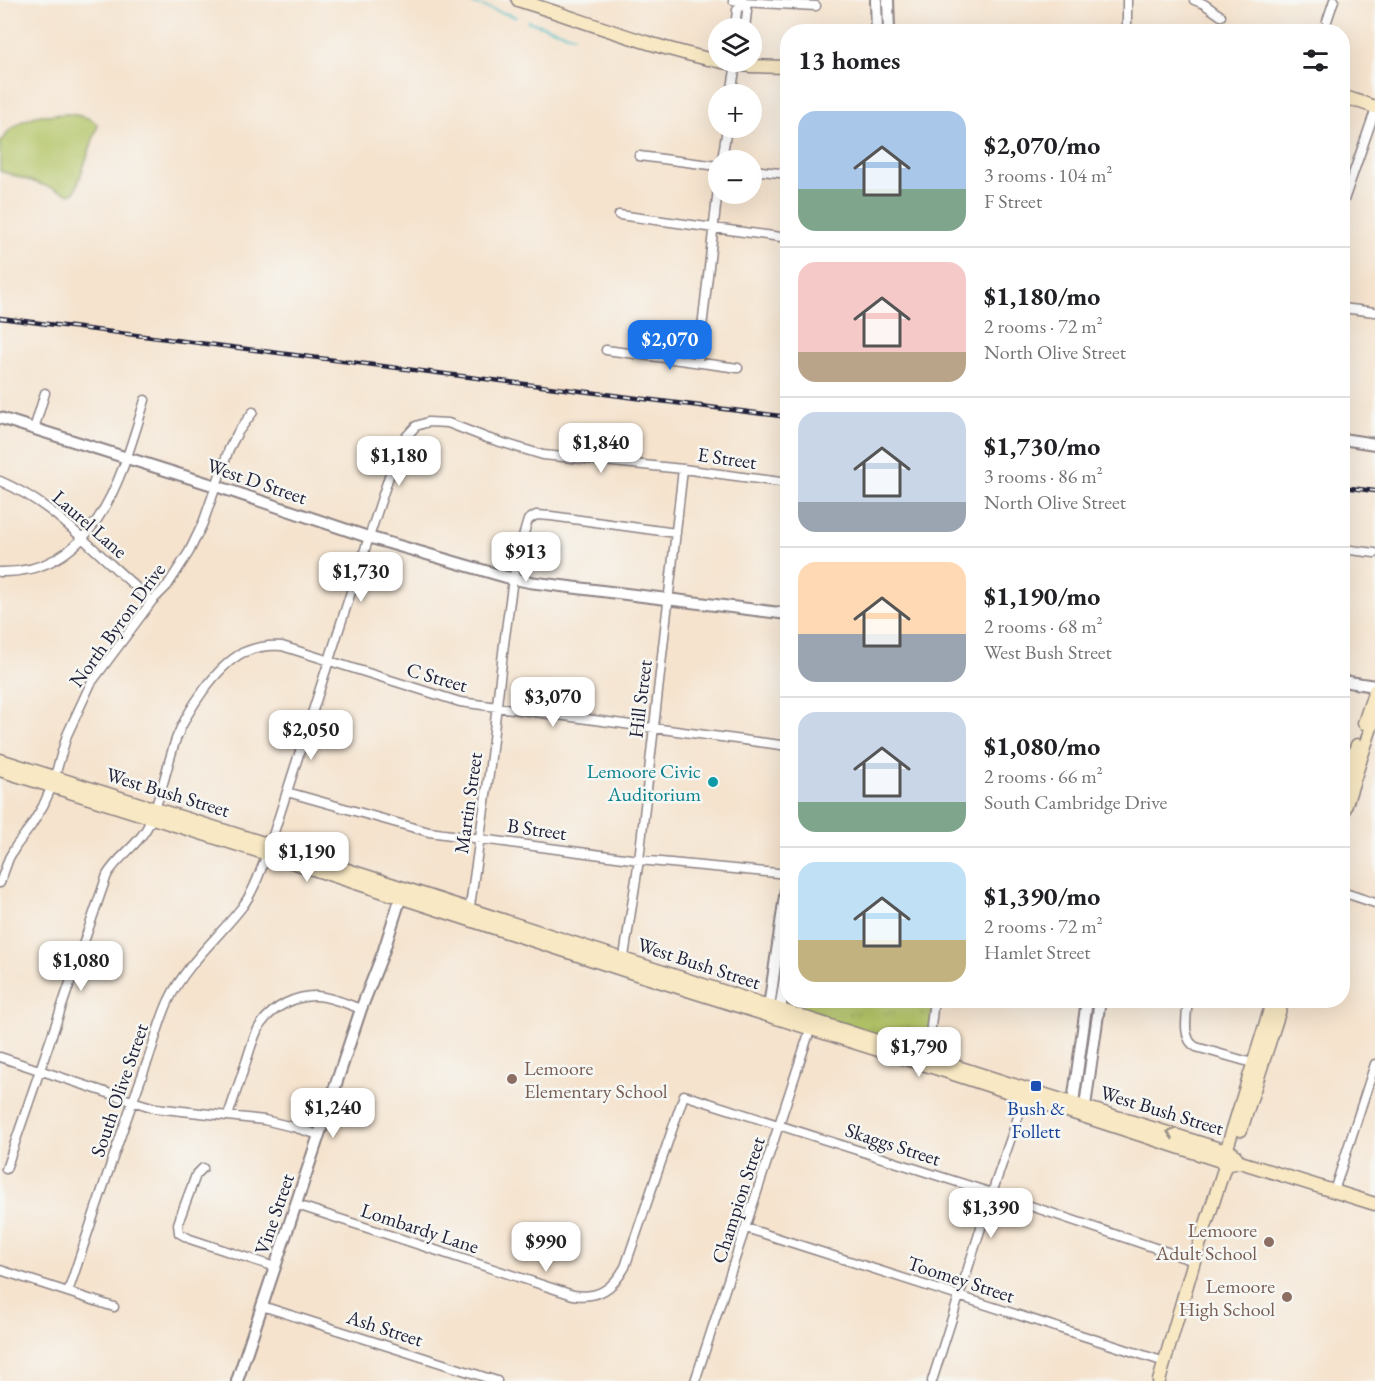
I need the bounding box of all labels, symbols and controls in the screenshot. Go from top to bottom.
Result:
map controls [708,18,762,204]
button: layers [708,18,762,72]
text: 13 homes [798,43,900,77]
icon: filters [1299,44,1332,77]
button: + [708,84,762,138]
text: $2,070/mo [984,128,1100,162]
icon: home [846,135,918,207]
button: − [708,150,762,204]
text: 3 rooms · 104 m² [984,162,1112,188]
text: F Street [984,188,1042,214]
text: $1,180/mo [984,279,1100,313]
icon: home [846,286,918,358]
text: 2 rooms · 72 m² [984,313,1103,339]
pin: $2,070 [621,320,719,371]
text: $2,070 [642,326,698,352]
text: North Olive Street [984,339,1126,365]
pin: $1,840 [552,423,650,474]
text: $1,840 [573,429,629,455]
text: $1,730/mo [984,429,1100,463]
pin: $1,180 [350,436,448,487]
icon: home [846,436,918,508]
street label: E Street [696,441,759,475]
text: $1,180 [371,442,427,468]
street label: West D Street [204,452,311,510]
text: 3 rooms · 86 m² [984,463,1103,489]
street label: Laurel Lane [47,484,133,564]
text: North Olive Street [984,489,1126,515]
pin: $913 [490,532,562,583]
text: $913 [506,538,546,564]
pin: $1,730 [312,552,410,603]
street label: North Byron Drive [63,558,171,692]
text: $1,730 [333,558,389,584]
text: $1,190/mo [984,579,1100,613]
icon: home [846,586,918,658]
text: 2 rooms · 68 m² [984,613,1103,639]
text: West Bush Street [984,639,1112,665]
street label: C Street [404,656,471,698]
street label: Hill Street [622,658,658,740]
pin: $3,070 [504,677,602,728]
text: $3,070 [525,683,581,709]
pin: $2,050 [262,710,360,761]
text: $2,050 [283,716,339,742]
text: $1,080/mo [984,729,1100,763]
icon: home [846,736,918,808]
street label: Martin Street [448,750,488,855]
place label: Lemoore Civic Auditorium [587,758,701,807]
street label: West Bush Street [103,761,234,823]
text: 2 rooms · 66 m² [984,763,1103,789]
marker: Lemoore Civic Auditorium [706,775,720,789]
text: South Cambridge Drive [984,789,1167,815]
street label: B Street [506,812,569,846]
pin: $1,190 [258,832,356,883]
text: $1,190 [279,838,335,864]
text: $1,390/mo [984,879,1100,913]
icon: home [846,886,918,958]
text: 2 rooms · 72 m² [984,913,1103,939]
street label: West Bush Street [634,931,764,995]
text: Hamlet Street [984,939,1091,965]
pin: $1,080 [32,941,130,992]
text: $1,080 [53,947,109,973]
street label: South Olive Street [84,1019,154,1160]
pin: $1,790 [870,1027,968,1078]
text: $1,790 [891,1033,947,1059]
place label: Lemoore Elementary School [524,1055,668,1104]
marker: Lemoore Elementary School [505,1072,519,1086]
marker: Bush & Follett [1029,1079,1043,1093]
street label: West Bush Street [1097,1079,1228,1141]
pin: $1,240 [284,1088,382,1139]
text: $1,240 [305,1094,361,1120]
place label: Bush & Follett [1007,1095,1065,1144]
street label: Skaggs Street [842,1116,945,1172]
one-way arrow [1166,1128,1176,1140]
street label: Champion Street [705,1133,771,1267]
street label: Vine Street [248,1169,300,1258]
pin: $1,390 [942,1188,1040,1239]
text: $1,390 [963,1194,1019,1220]
street label: Lombardy Lane [358,1197,483,1259]
place label: Lemoore Adult School [1154,1217,1257,1266]
pin: $990 [510,1222,582,1273]
text: $990 [526,1228,566,1254]
marker: Lemoore Adult School [1262,1235,1276,1249]
street label: Toomey Street [904,1249,1019,1309]
place label: Lemoore High School [1179,1273,1275,1322]
marker: Lemoore High School [1280,1290,1294,1304]
street label: Ash Street [343,1303,427,1353]

